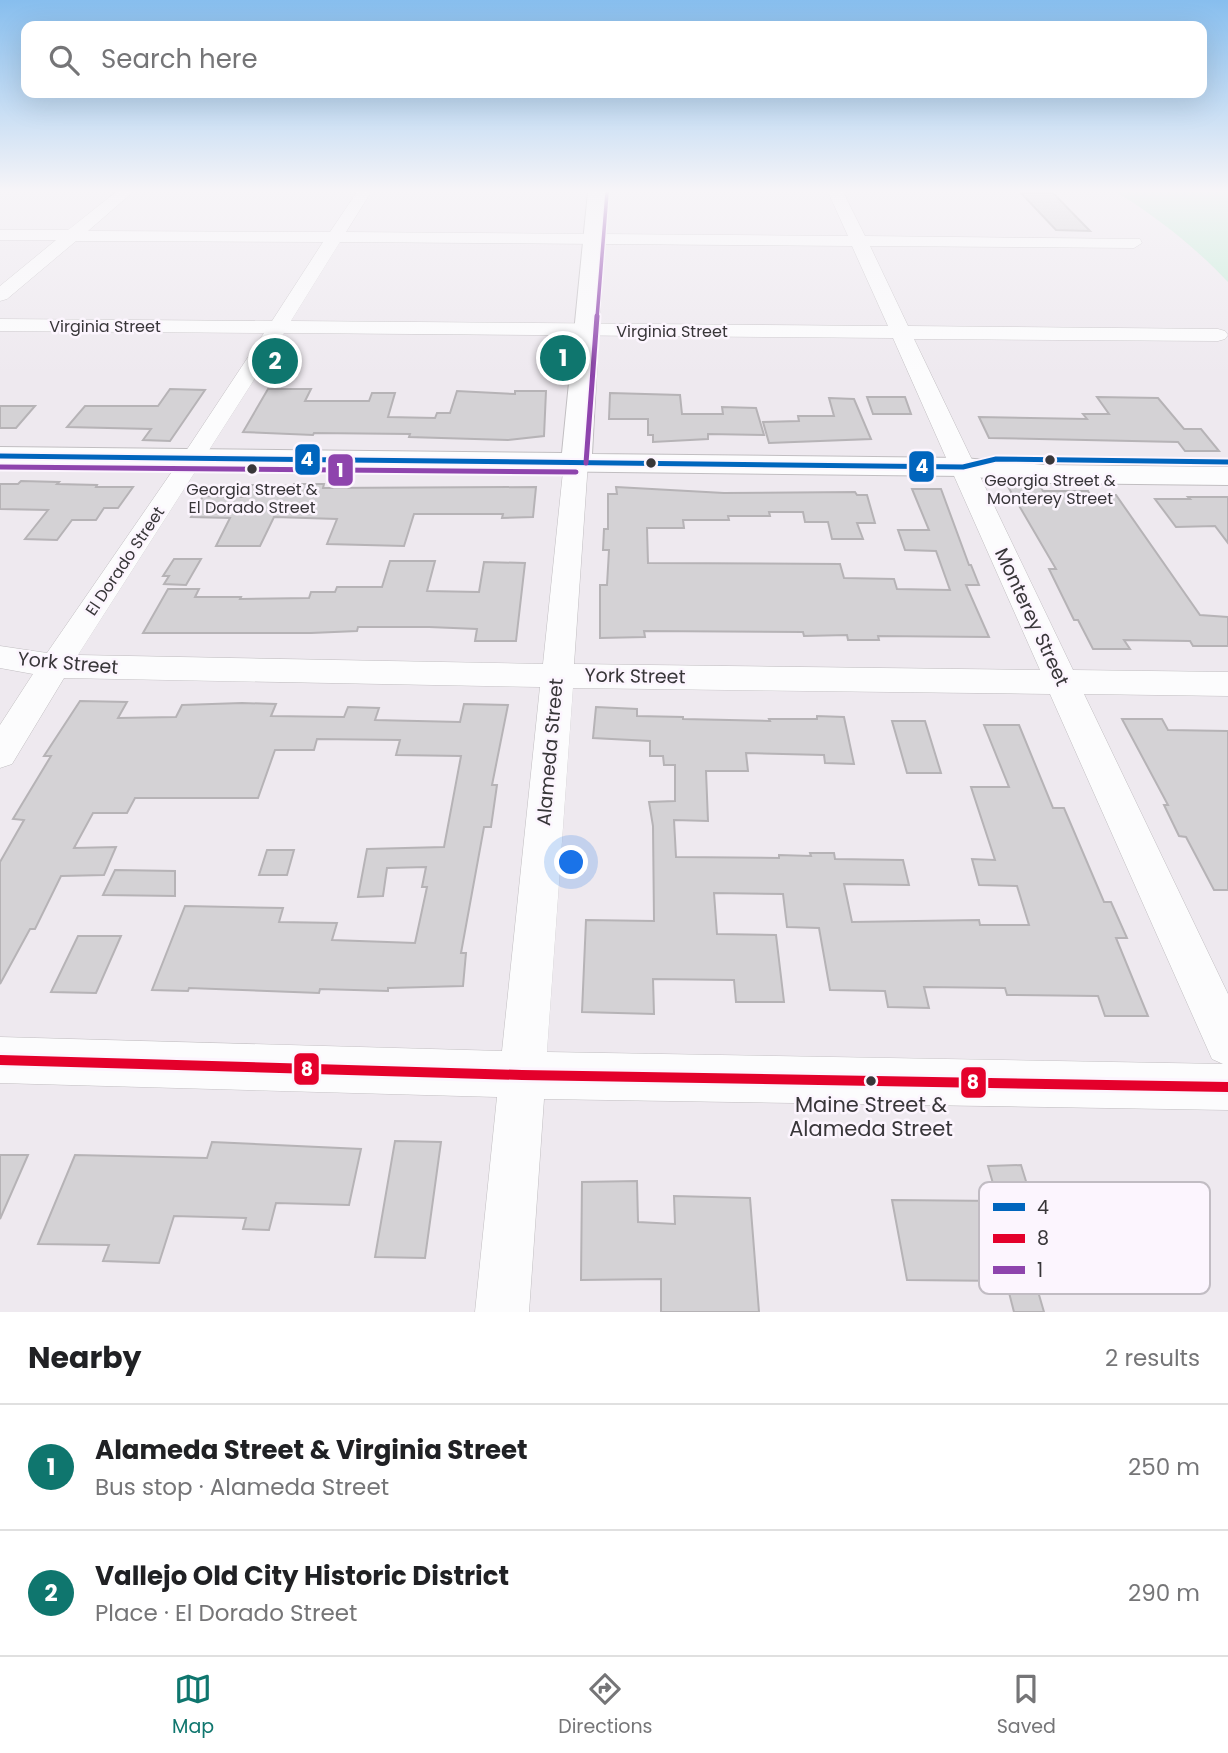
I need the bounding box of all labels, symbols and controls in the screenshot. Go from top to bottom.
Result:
search box [21,21,1207,98]
icon: search [45,41,83,79]
text: Search here [101,41,258,77]
street label: Virginia Street [49,315,161,338]
street label: Virginia Street [616,320,728,343]
pin: 1 [540,332,586,384]
pin: 2 [252,335,298,387]
line badge: 4 [294,443,321,476]
text: 4 [301,446,314,473]
line badge: 4 [908,450,935,483]
line badge: 1 [327,453,354,487]
text: 4 [916,453,929,480]
marker: Georgia Street & Monterey Street [1043,453,1057,467]
unlabelled marker [644,456,658,470]
text: 1 [336,457,344,484]
marker: Georgia Street & El Dorado Street [245,462,259,476]
place label: Georgia Street & Monterey Street [984,469,1116,510]
place label: Georgia Street & El Dorado Street [186,478,318,519]
street label: El Dorado Street [80,502,170,620]
street label: Monterey Street [988,543,1076,691]
street label: York Street [17,645,119,681]
street label: York Street [584,662,686,690]
street label: Alameda Street [530,677,570,827]
your location [554,845,588,879]
line badge: 8 [293,1052,320,1086]
text: 8 [301,1056,313,1083]
line badge: 8 [960,1066,987,1099]
text: 8 [967,1069,979,1096]
marker: Maine Street & Alameda Street [864,1074,878,1088]
place label: Maine Street & Alameda Street [789,1090,953,1143]
legend [979,1182,1210,1294]
text: 4 [1037,1194,1049,1221]
text: 8 [1037,1225,1049,1252]
text: 1 [1037,1257,1043,1284]
text: Nearby [28,1336,142,1379]
text: 2 results [1105,1342,1200,1374]
text: Alameda Street & Virginia Street [95,1432,528,1468]
text: 1 [47,1451,55,1483]
text: 250 m [1128,1451,1200,1483]
text: Bus stop · Alameda Street [95,1471,389,1503]
text: Vallejo Old City Historic District [95,1558,509,1594]
text: 2 [44,1577,58,1609]
text: 290 m [1128,1577,1200,1609]
text: Place · El Dorado Street [95,1597,357,1629]
tab: Map [172,1670,214,1741]
tab: Directions [558,1670,653,1741]
tab: Saved [997,1670,1056,1741]

